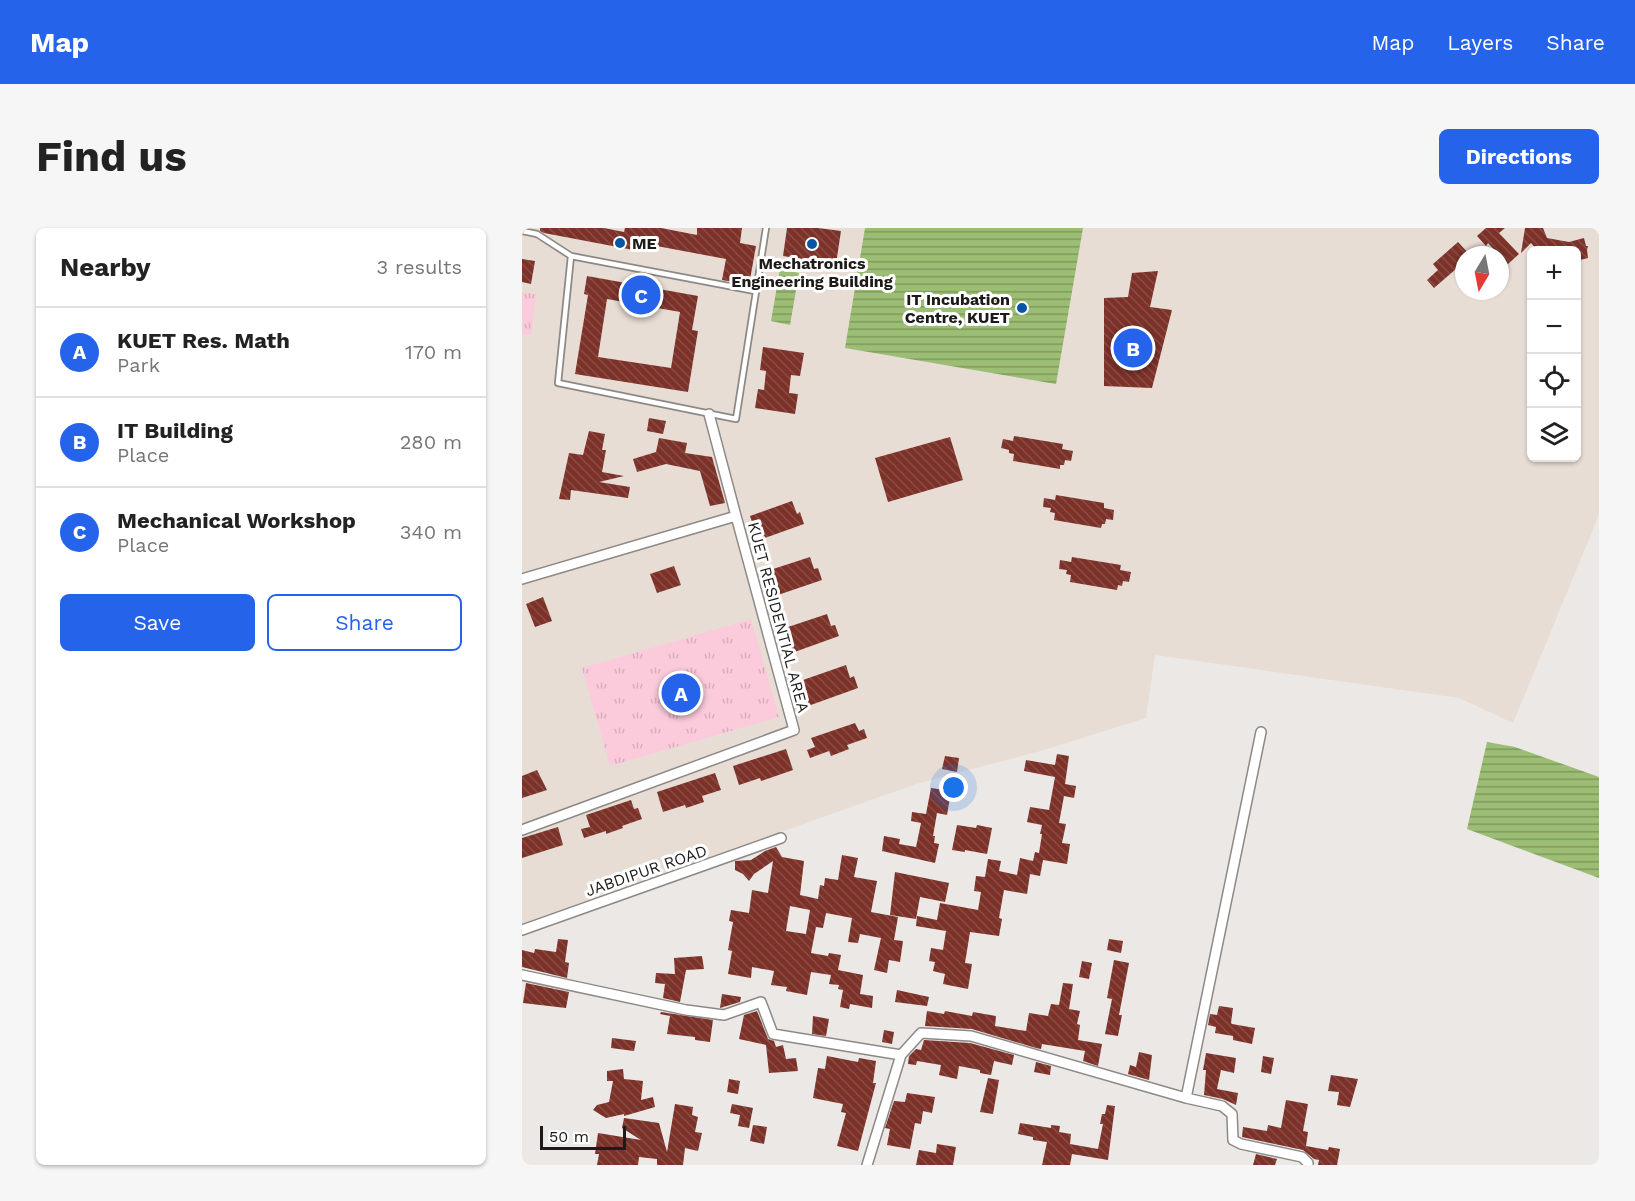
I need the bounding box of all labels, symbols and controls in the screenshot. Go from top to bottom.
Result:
text: Map [30,26,89,59]
text: Map [1371,30,1414,55]
text: Layers [1447,30,1513,55]
text: Share [1546,30,1605,55]
button: Directions [1439,129,1599,184]
text: Find us [36,132,187,181]
place label: ME [632,234,657,253]
marker: ME [613,236,627,250]
marker: Mechatronics Engineering Building [805,237,819,251]
north arrow [1455,246,1509,300]
map controls [1527,246,1581,462]
button: + [1527,246,1581,300]
text: Nearby [60,252,151,282]
place label: Mechatronics Engineering Building [731,254,893,291]
text: 3 results [377,255,462,279]
pin: C [622,272,660,318]
place label: IT Incubation Centre, KUET [905,290,1011,327]
button: − [1527,300,1581,354]
marker: IT Incubation Centre, KUET [1015,301,1029,315]
pin: B [1114,326,1152,370]
text: KUET Res. Math [117,328,290,353]
text: A [73,340,86,364]
text: 170 m [405,340,462,364]
text: Park [117,353,160,377]
button: locate [1527,354,1581,408]
button: layers [1527,408,1581,462]
text: IT Building [117,418,233,443]
text: B [73,430,86,454]
text: 280 m [400,430,462,454]
text: Place [117,443,169,467]
text: Mechanical Workshop [117,508,356,533]
text: C [73,520,86,544]
text: 340 m [400,520,462,544]
street label: KUET RESIDENTIAL AREA [744,520,813,715]
text: Place [117,533,169,557]
button: Save [60,594,255,651]
button: Share [267,594,462,651]
pin: A [662,670,700,716]
your location [939,773,968,802]
street label: JABDIPUR ROAD [583,841,709,900]
scale bar [540,1123,626,1150]
text: 50 m [549,1127,589,1146]

